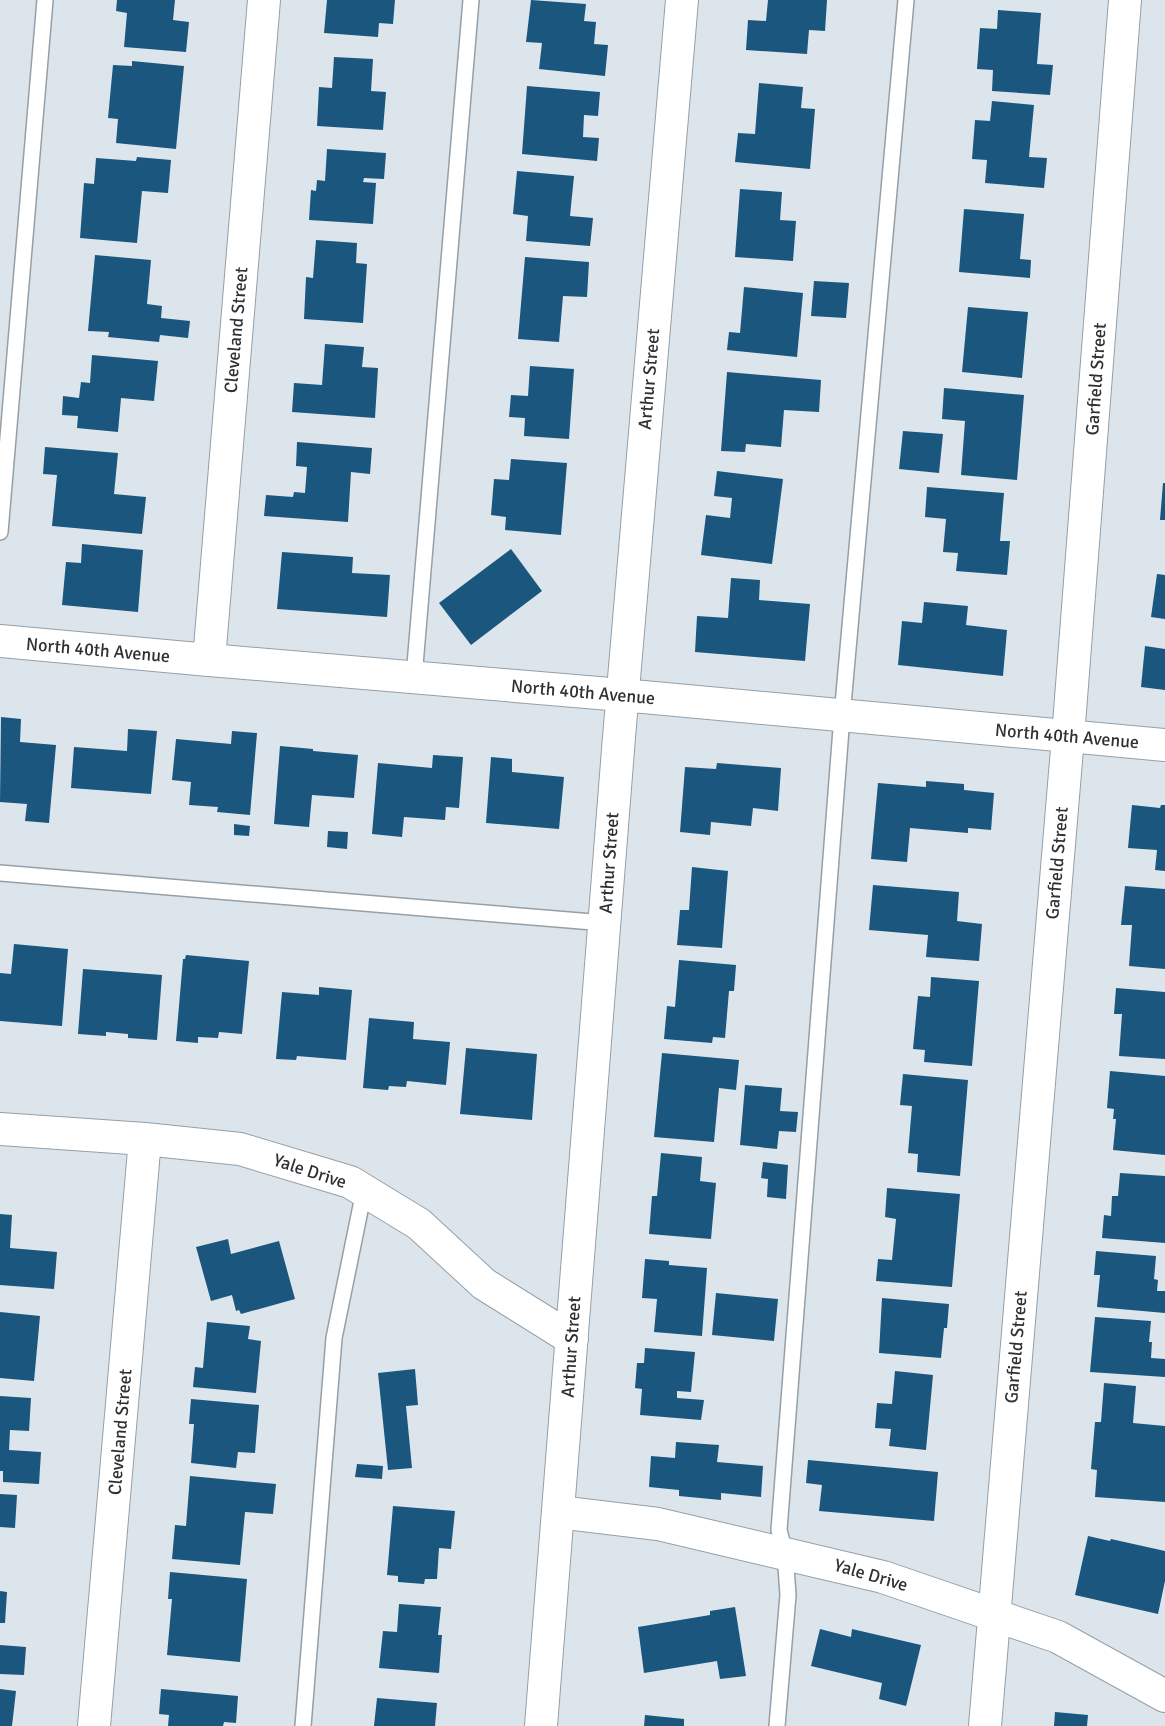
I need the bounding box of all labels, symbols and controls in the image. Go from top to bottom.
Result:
street label: Cleveland Street [220,266,252,394]
street label: Garfield Street [1081,322,1111,436]
street label: Arthur Street [634,328,664,430]
street label: North 40th Avenue [25,633,171,667]
street label: North 40th Avenue [510,675,656,709]
street label: North 40th Avenue [994,719,1140,753]
street label: Garfield Street [1041,806,1073,920]
street label: Arthur Street [594,812,624,914]
street label: Yale Drive [271,1149,349,1193]
street label: Garfield Street [1000,1290,1032,1404]
street label: Arthur Street [556,1296,586,1398]
street label: Cleveland Street [104,1368,136,1496]
street label: Yale Drive [832,1554,910,1596]

